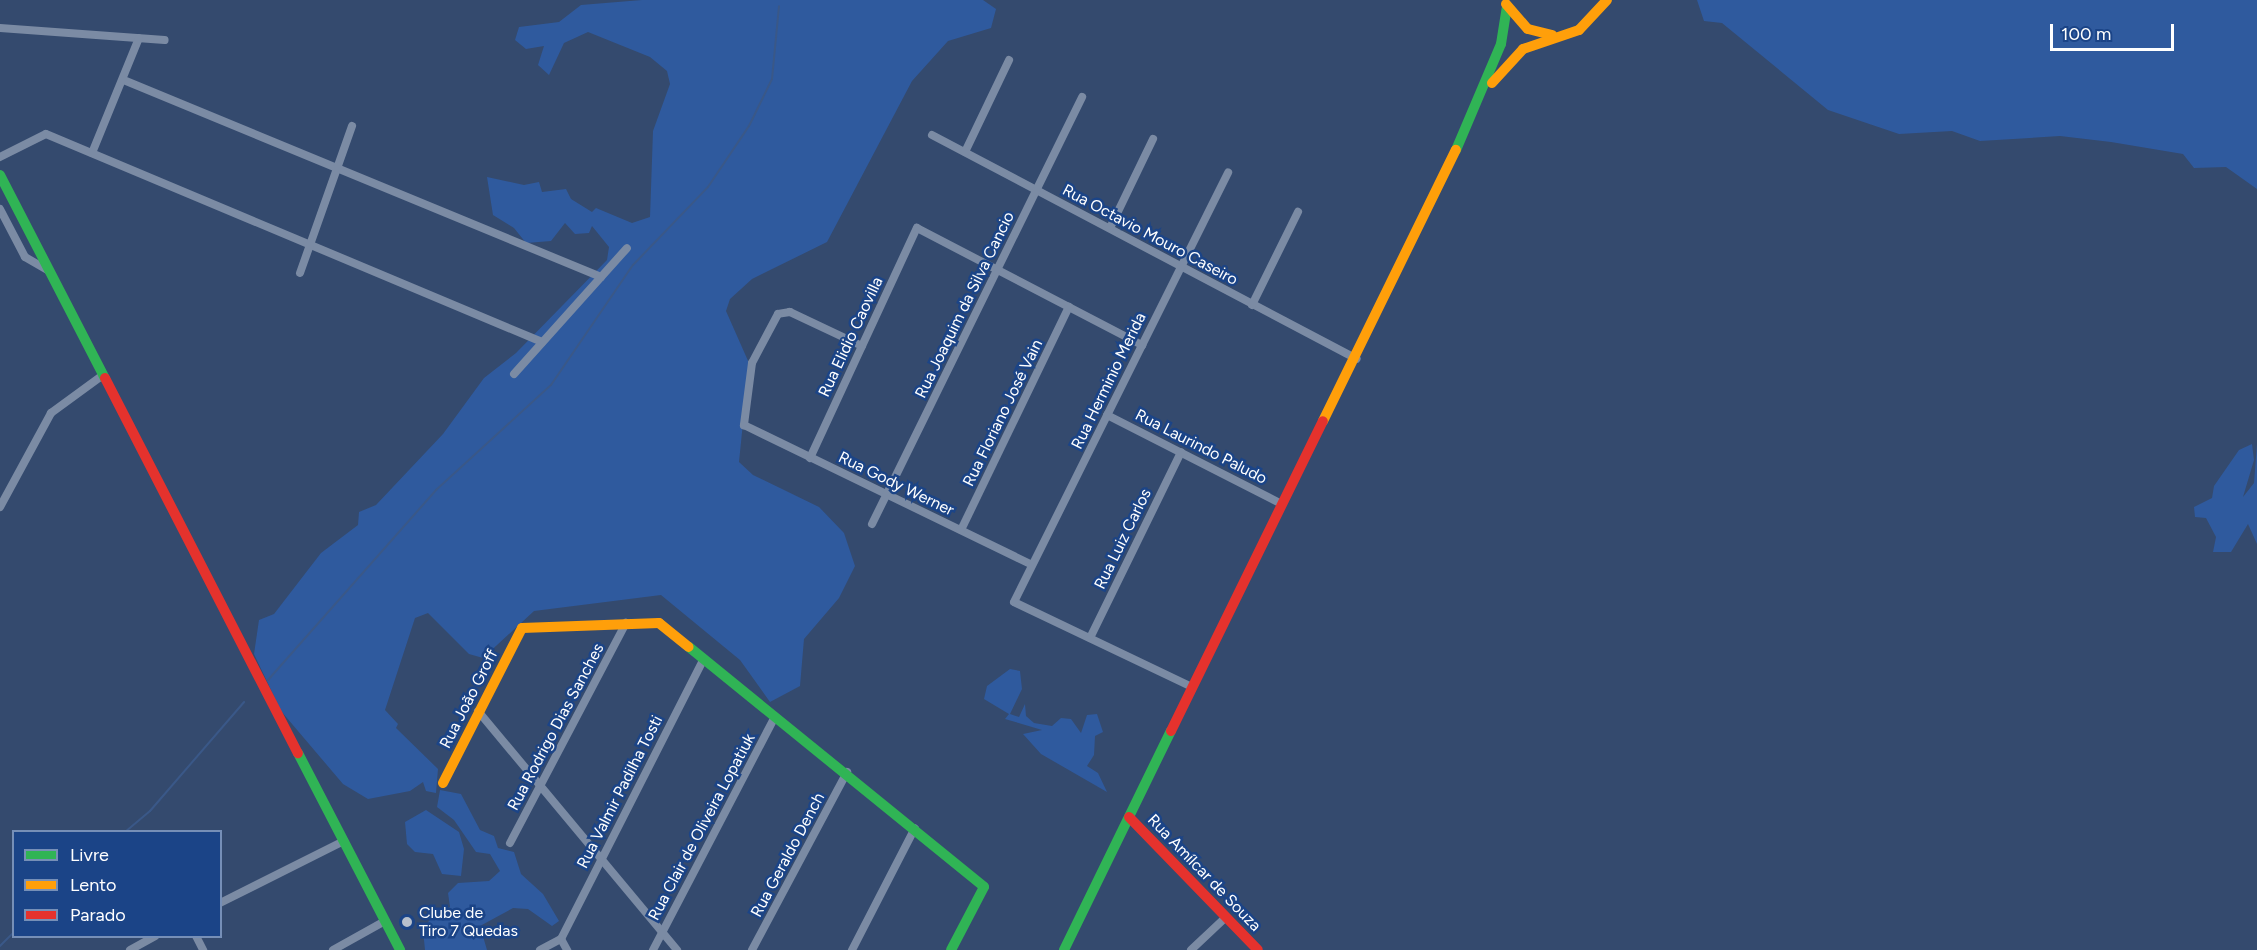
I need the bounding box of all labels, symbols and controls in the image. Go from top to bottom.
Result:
scale bar [2053,12,2178,50]
text: 100 m [2061,23,2111,45]
street label: Rua Octavio Mouro Caseiro [1059,180,1241,290]
street label: Rua Joaquim da Silva Cancio [911,209,1019,401]
street label: Rua Elidio Caovilla [815,274,887,400]
street label: Rua Herminio Merida [1068,310,1150,452]
street label: Rua Floriano José Vain [959,336,1047,490]
street label: Rua Laurindo Paludo [1132,405,1270,489]
street label: Rua Gody Werner [835,448,957,520]
street label: Rua Luiz Carlos [1090,486,1156,592]
street label: Rua Rodrigo Dias Sanches [504,640,608,814]
street label: Rua João Groff [436,646,502,752]
street label: Rua Valmir Padilha Tosti [573,712,667,872]
street label: Rua Clair de Oliveira Lopatiuk [645,730,759,924]
street label: Rua Geraldo Dench [747,790,829,920]
street label: Rua Amílcar de Souza [1143,811,1265,935]
legend [12,830,222,938]
text: Livre [70,844,109,866]
text: Lento [70,874,116,896]
place label: Clube de Tiro 7 Quedas [419,903,518,941]
text: Parado [70,904,126,926]
marker: Clube de Tiro 7 Quedas [400,915,414,929]

